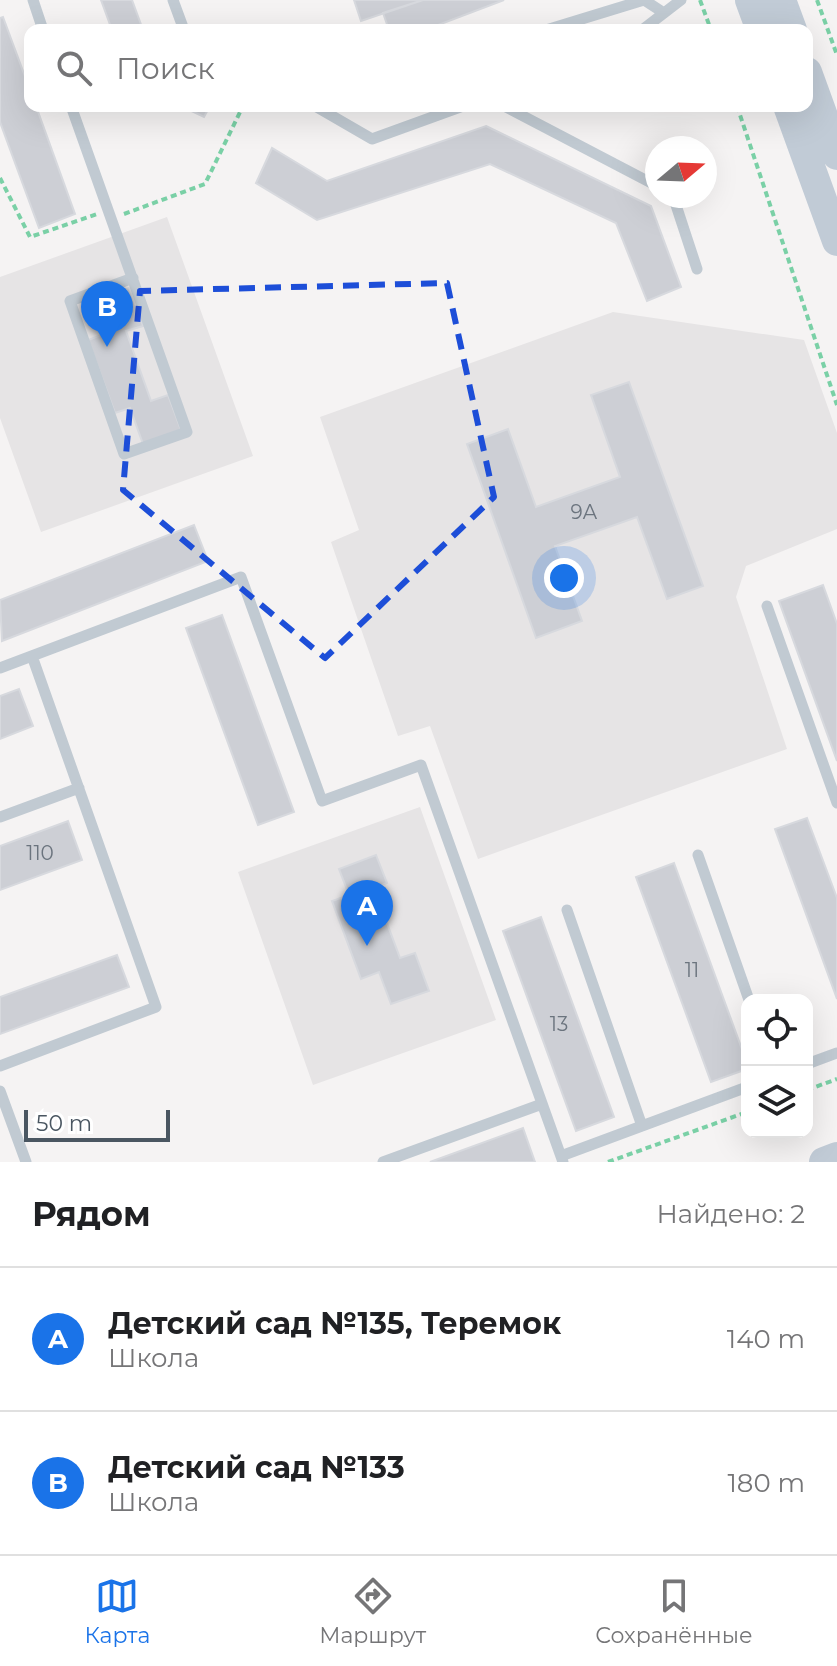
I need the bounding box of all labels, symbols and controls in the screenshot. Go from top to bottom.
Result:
search box [24,24,813,112]
icon: search [52,46,96,90]
text: Поиск [116,50,215,87]
north arrow [645,136,717,208]
pin: B [81,281,133,347]
house number: 9А [571,500,598,524]
your location [544,558,584,598]
house number: 110 [26,841,54,865]
pin: A [341,880,393,946]
house number: 11 [685,958,699,982]
map controls [741,994,813,1138]
button: locate [741,994,813,1066]
house number: 13 [550,1012,568,1036]
button: layers [741,1066,813,1138]
scale bar [24,1106,170,1142]
text: 50 m [36,1110,92,1137]
text: Рядом [32,1193,151,1235]
text: Найдено: 2 [656,1198,805,1230]
text: Детский сад №135, Теремок [108,1305,561,1342]
text: A [48,1323,68,1355]
text: 140 m [727,1323,805,1355]
text: Школа [108,1342,199,1374]
text: Детский сад №133 [108,1449,405,1486]
text: B [48,1467,68,1499]
text: 180 m [727,1467,805,1499]
text: Школа [108,1486,199,1518]
tab: Карта [84,1574,150,1649]
tab: Маршрут [319,1574,426,1649]
tab: Сохранённые [595,1574,753,1649]

